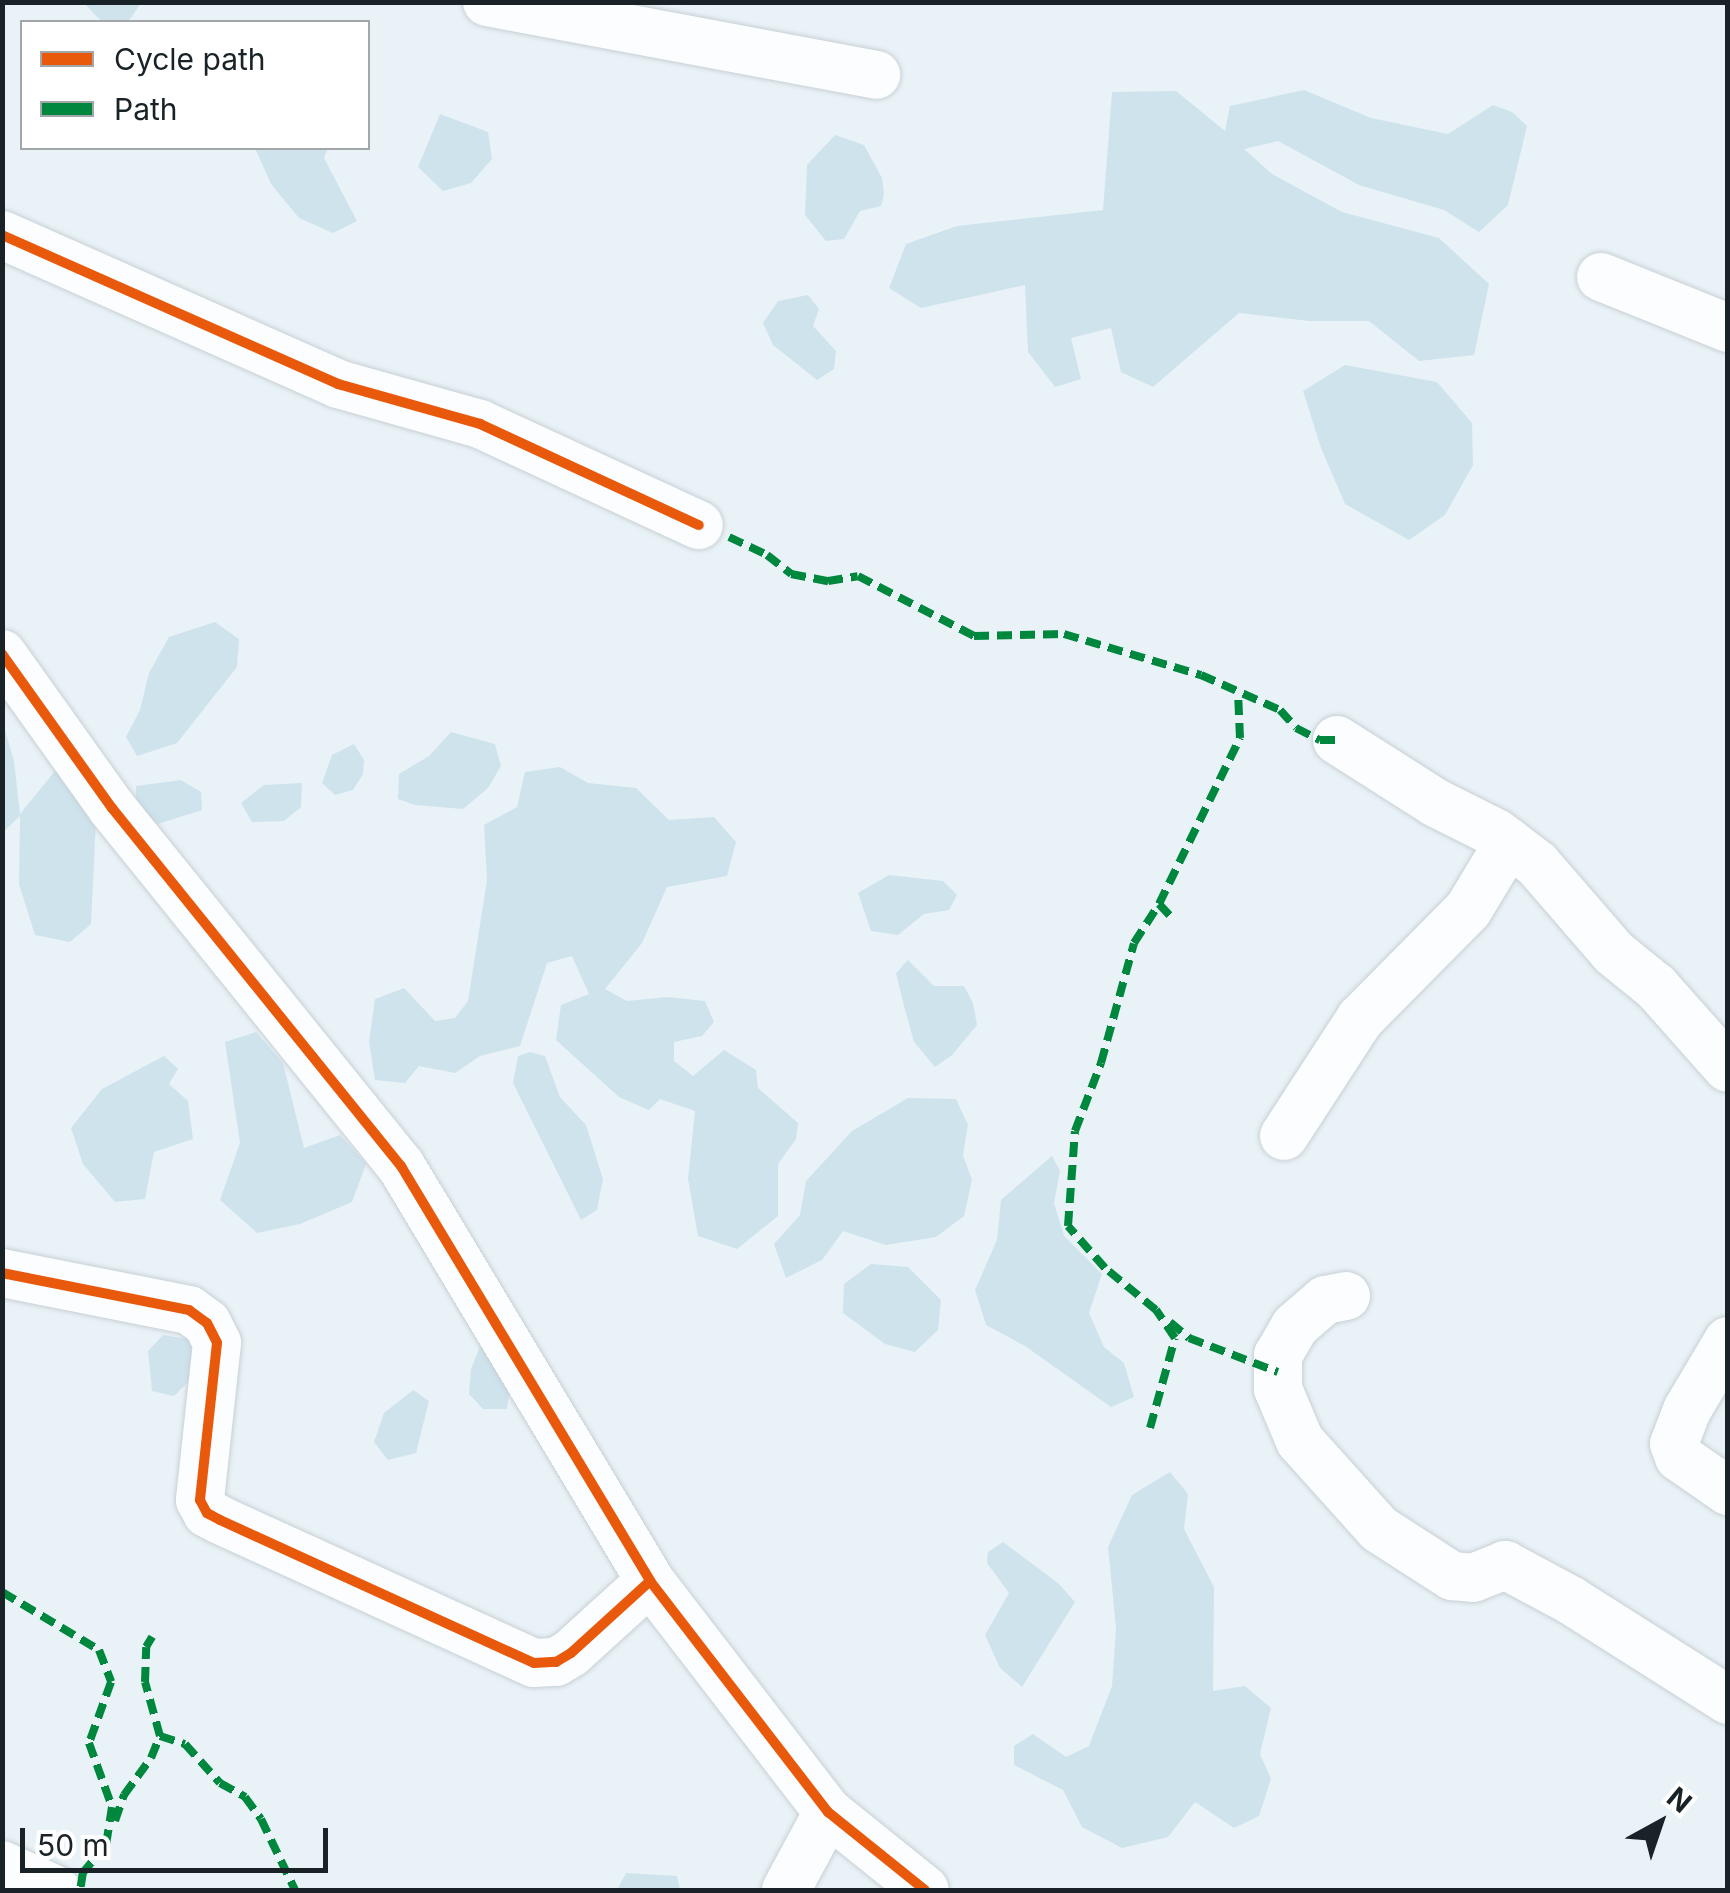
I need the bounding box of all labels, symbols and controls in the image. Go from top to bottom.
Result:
legend [20,20,370,150]
text: Cycle path [114,41,266,77]
text: Path [114,91,178,127]
north arrow [1610,1773,1710,1873]
text: N [1660,1780,1698,1820]
scale bar [25,1808,332,1870]
text: 50 m [37,1827,109,1863]

